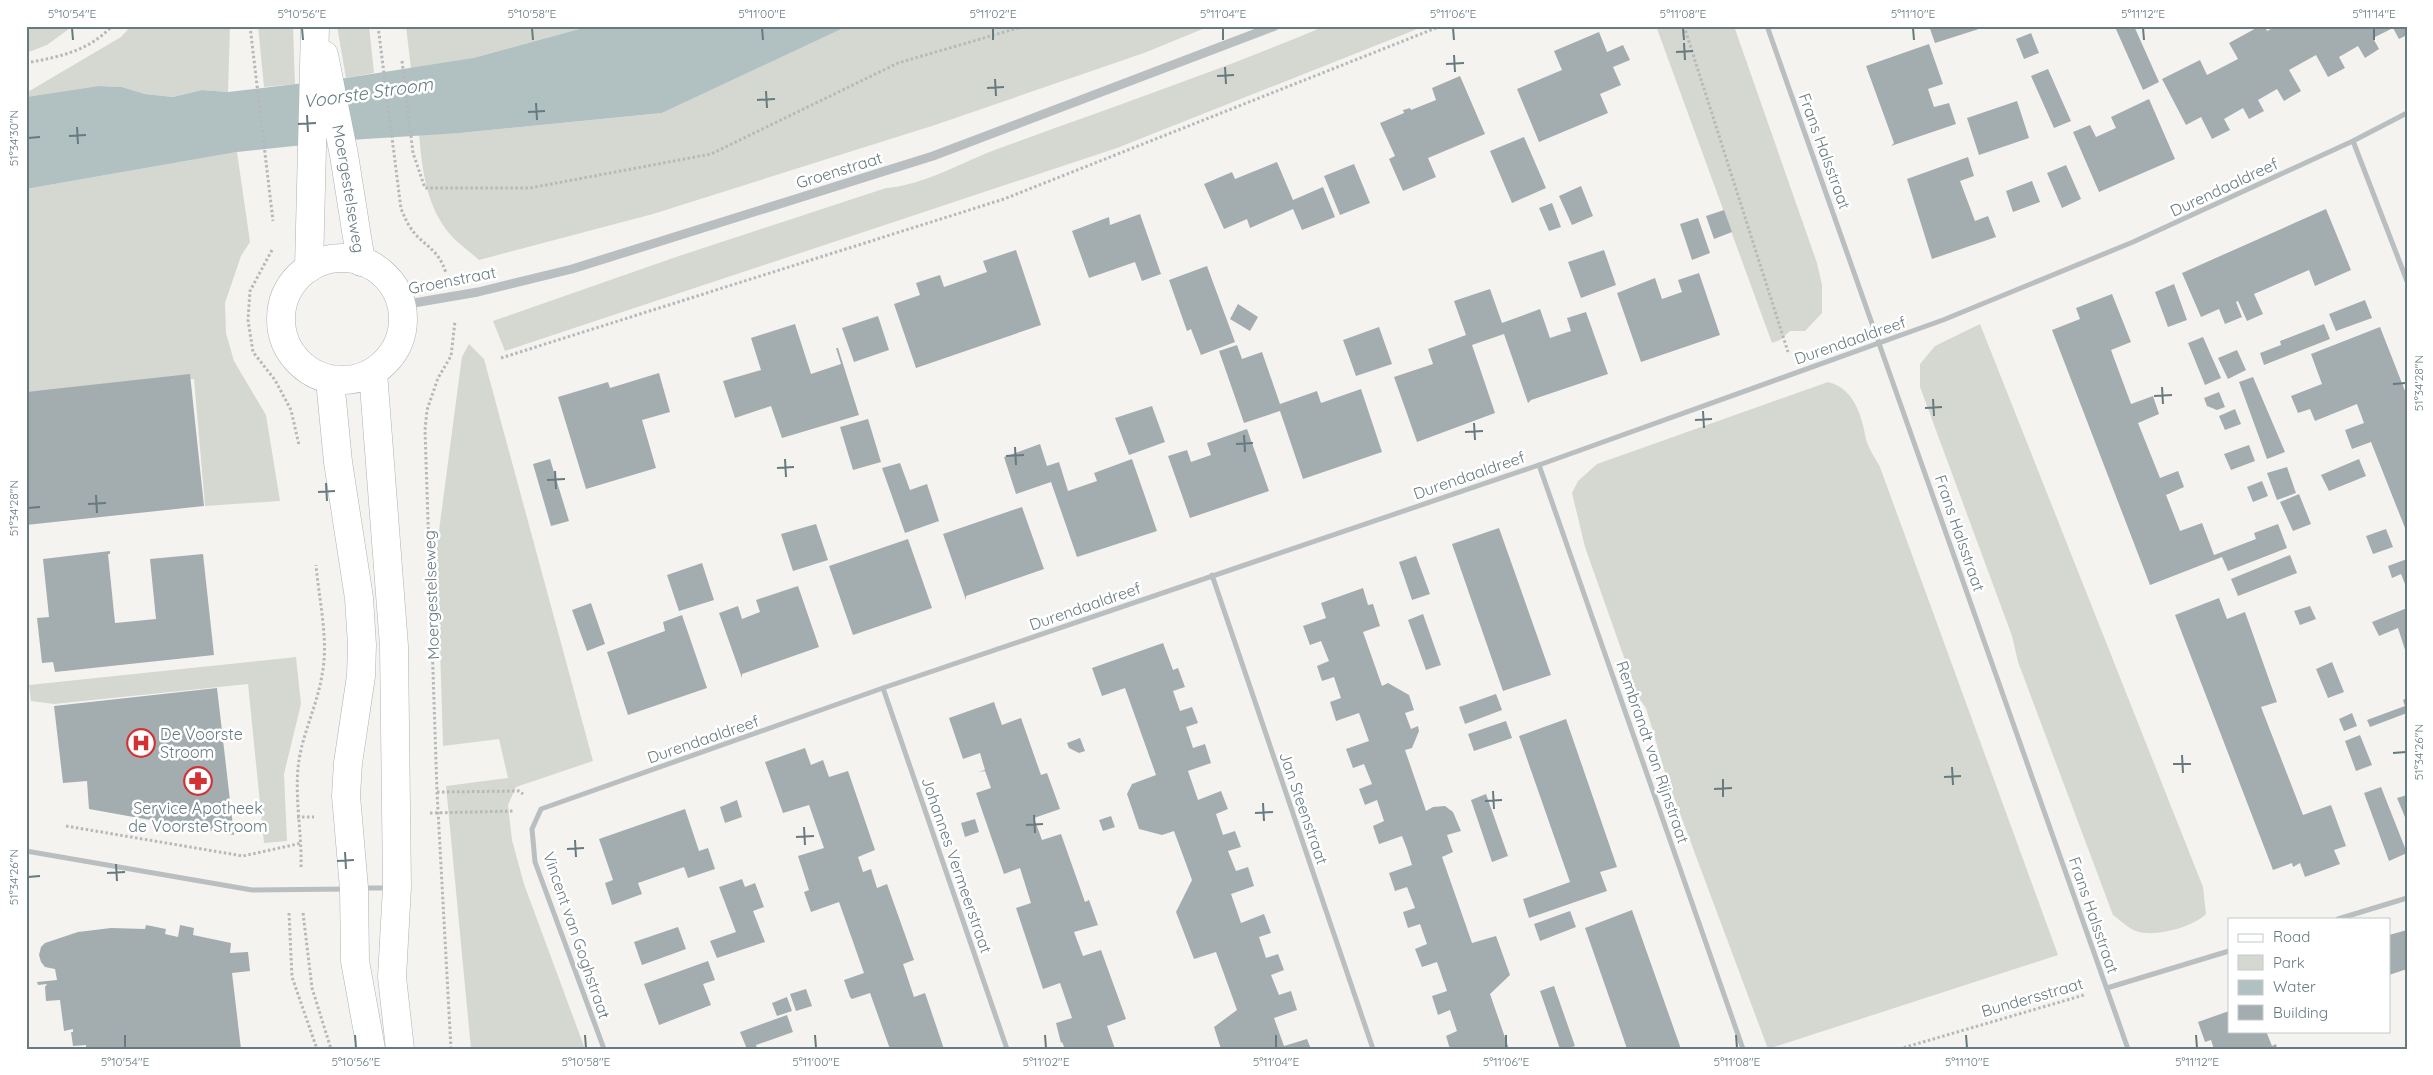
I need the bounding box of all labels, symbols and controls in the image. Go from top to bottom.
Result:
text: 5°10'54"E [48,6,97,21]
text: 5°10'56"E [278,6,327,21]
text: 5°10'58"E [508,6,557,21]
text: 5°11'00"E [738,6,786,21]
text: 5°11'02"E [970,6,1017,21]
text: 5°11'04"E [1200,6,1246,21]
text: 5°11'06"E [1430,6,1477,21]
text: 5°11'08"E [1660,6,1707,21]
text: 5°11'10"E [1891,6,1936,21]
text: 5°11'12"E [2121,6,2165,21]
text: 5°11'14"E [2352,6,2396,21]
water label: Voorste Stroom [302,72,435,113]
street label: Frans Halsstraat [1795,90,1855,212]
text: 51°34'30"N [6,110,21,166]
street label: Moergestelseweg [328,123,369,254]
street label: Groenstraat [794,147,884,193]
street label: Durendaaldreef [2167,153,2281,221]
street label: Groenstraat [407,262,497,298]
street label: Durendaaldreef [1792,311,1909,368]
text: 51°34'28"N [2411,355,2426,411]
street label: Durendaaldreef [1411,446,1528,503]
street label: Frans Halsstraat [1931,472,1989,594]
text: 51°34'28"N [6,480,21,536]
street label: Moergestelseweg [419,530,443,660]
street label: Durendaaldreef [1027,577,1144,634]
street label: Rembrandt van Rijnstraat [1612,658,1694,846]
street label: Durendaaldreef [645,710,762,767]
place label: De Voorste Stroom [160,724,243,762]
text: 51°34'26"N [2411,724,2426,780]
hospital icon: De Voorste Stroom [126,728,156,758]
street label: Jan Steenstraat [1275,749,1333,867]
pharmacy icon: Service Apotheek de Voorste Stroom [183,766,213,796]
street label: Johannes Vermeerstraat [917,774,997,956]
place label: Service Apotheek de Voorste Stroom [128,798,268,836]
text: 51°34'26"N [6,849,21,905]
street label: Vincent van Goghstraat [539,849,615,1021]
street label: Frans Halsstraat [2065,854,2123,976]
legend [2228,918,2390,1032]
text: Road [2273,927,2310,946]
text: Park [2273,953,2305,972]
street label: Bundersstraat [1979,973,2085,1021]
text: Water [2273,977,2316,996]
text: Building [2273,1003,2328,1022]
text: 5°10'54"E [101,1054,150,1069]
text: 5°10'56"E [332,1054,381,1069]
text: 5°10'58"E [562,1054,611,1069]
text: 5°11'00"E [792,1054,840,1069]
text: 5°11'02"E [1023,1054,1070,1069]
text: 5°11'04"E [1253,1054,1299,1069]
text: 5°11'06"E [1483,1054,1530,1069]
text: 5°11'08"E [1714,1054,1761,1069]
text: 5°11'10"E [1945,1054,1990,1069]
text: 5°11'12"E [2175,1054,2219,1069]

